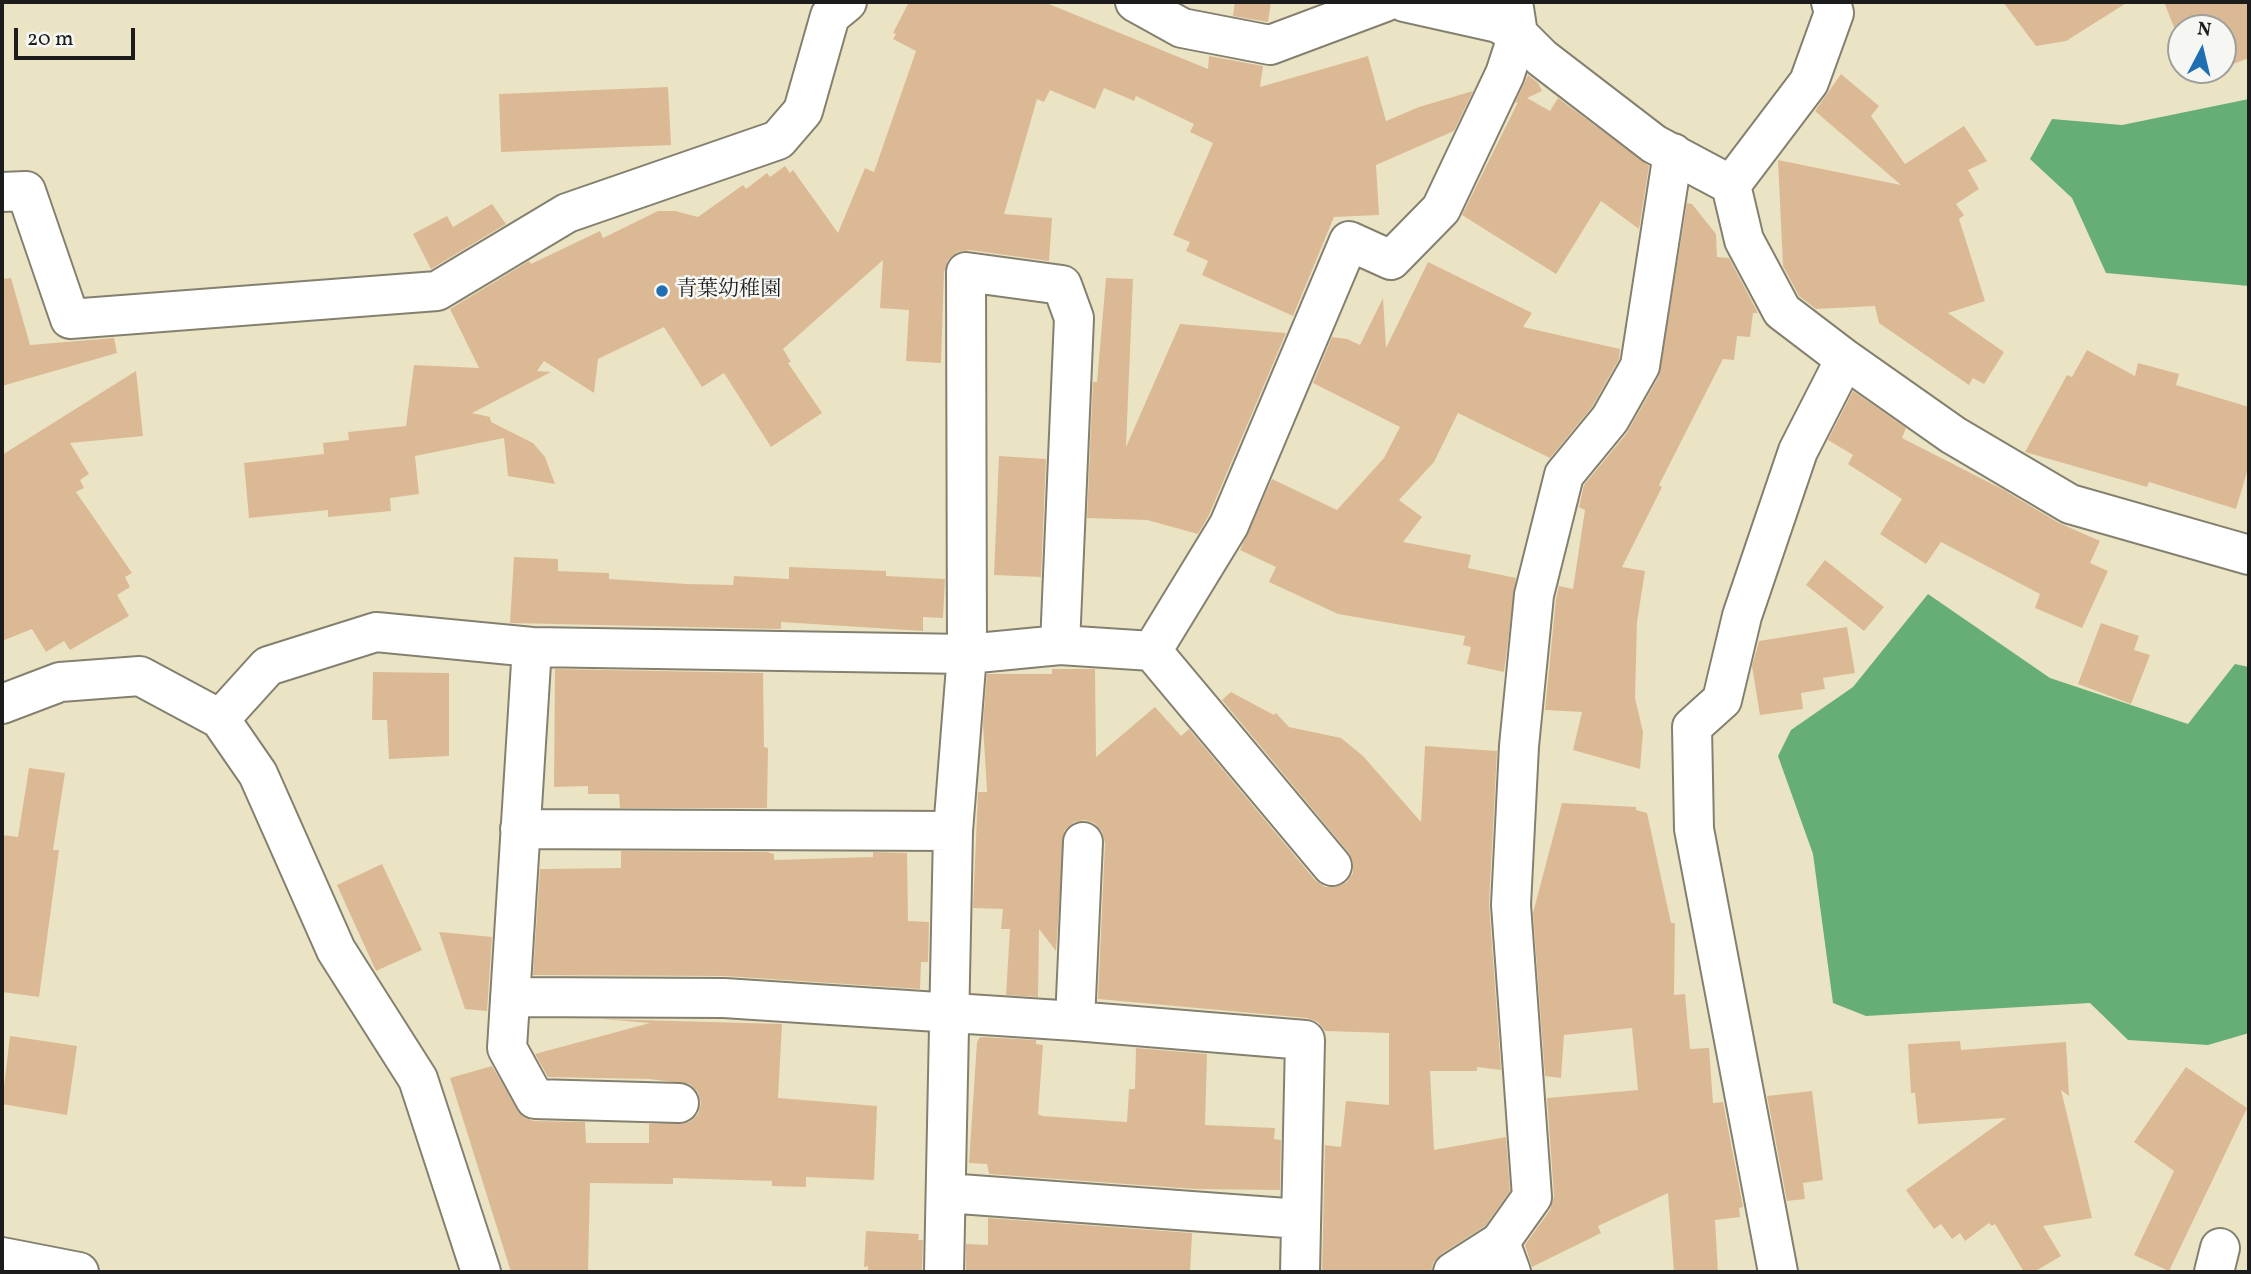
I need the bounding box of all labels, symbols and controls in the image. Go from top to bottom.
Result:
scale bar [18,14,138,58]
north arrow [2167,14,2237,84]
text: N [2196,16,2213,44]
text: 20 m [27,25,73,54]
place label: 青葉幼稚園 [676,278,781,304]
marker: 青葉幼稚園 [654,283,670,299]

